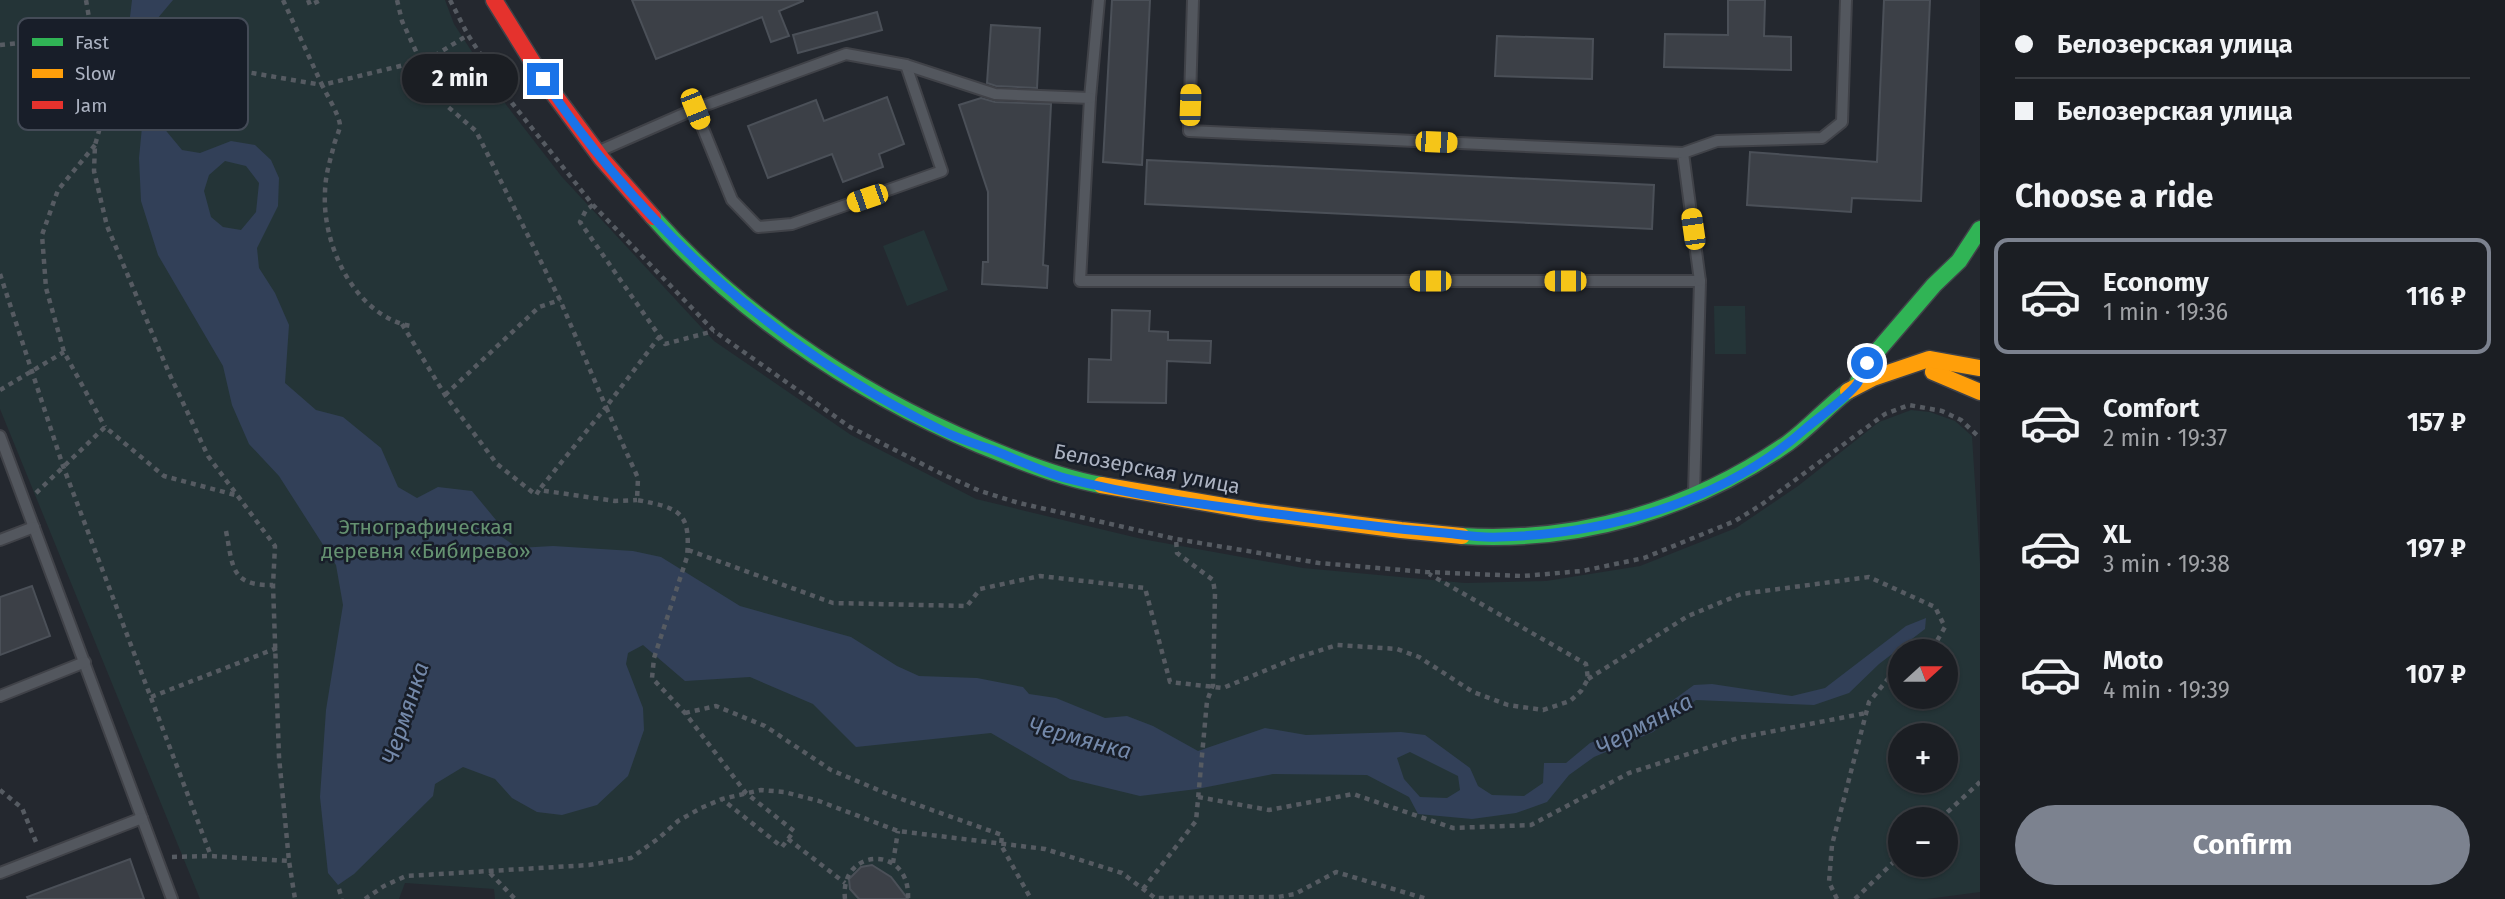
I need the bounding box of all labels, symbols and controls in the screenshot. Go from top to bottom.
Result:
legend [18,18,248,130]
text: Белозерская улица [2057,29,2293,60]
text: Fast [75,31,109,54]
callout: 2 min [403,55,518,104]
text: Slow [75,62,116,85]
route end [527,63,559,95]
text: 2 min [432,64,488,92]
car [1179,84,1202,126]
car [678,86,713,132]
text: Jam [75,94,107,117]
text: Белозерская улица [2057,96,2293,127]
car [1415,131,1458,153]
text: Choose a ride [2015,177,2213,215]
car [844,181,891,215]
car [1680,207,1707,251]
icon: car [2019,265,2082,328]
text: Economy [2103,267,2209,298]
car [1410,271,1452,292]
car [1545,271,1587,292]
text: 116 ₽ [2406,281,2466,312]
text: 1 min · 19:36 [2103,298,2228,326]
route start [1851,347,1883,379]
icon: car [2019,391,2082,454]
text: Comfort [2103,393,2199,424]
text: 157 ₽ [2407,407,2466,438]
text: 2 min · 19:37 [2103,424,2227,452]
street label: Белозерская улица [1052,438,1242,500]
park label: Этнографическая деревня «Бибирево» [321,514,531,564]
icon: car [2019,517,2082,580]
text: XL [2103,519,2131,550]
text: 197 ₽ [2406,533,2466,564]
text: 3 min · 19:38 [2103,550,2230,578]
north arrow [1888,639,1958,709]
map controls [1888,639,1958,877]
icon: car [2019,643,2082,706]
text: Moto [2103,645,2163,676]
water label: Чермянка [375,658,435,768]
text: 107 ₽ [2405,659,2466,690]
text: 4 min · 19:39 [2103,676,2230,704]
water label: Чермянка [1591,687,1697,761]
water label: Чермянка [1025,711,1135,765]
button: + [1888,723,1958,793]
button: Confirm [2015,805,2470,885]
button: − [1888,807,1958,877]

